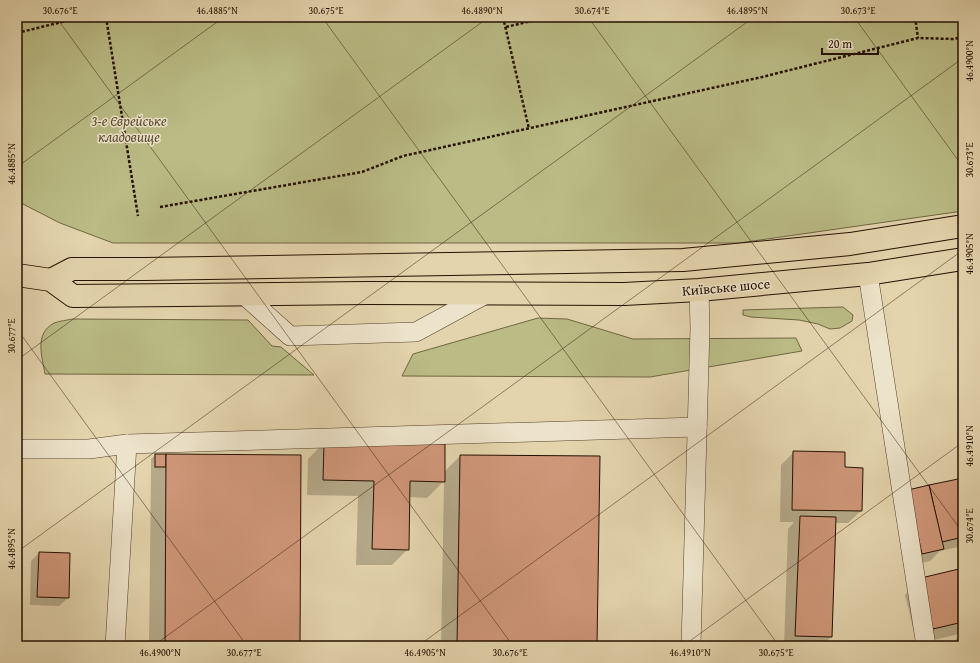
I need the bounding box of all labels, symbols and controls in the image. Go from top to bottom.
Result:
text: 30.676°E [42,3,78,18]
text: 46.4885°N [196,3,238,18]
text: 30.675°E [308,3,344,18]
text: 46.4890°N [461,3,503,18]
text: 30.674°E [574,3,610,18]
text: 46.4895°N [726,3,768,18]
text: 30.673°E [840,3,876,18]
scale bar [822,30,878,56]
text: 20 m [828,35,852,52]
text: 46.4900°N [962,40,977,82]
park label: 3-е Єврейське кладовище [90,111,167,147]
text: 30.673°E [962,142,977,178]
text: 46.4885°N [4,143,19,185]
text: 46.4905°N [962,233,977,275]
street label: Київське шосе [681,273,771,301]
text: 30.677°E [4,318,19,354]
text: 46.4910°N [962,425,977,467]
text: 30.674°E [962,508,977,544]
text: 46.4895°N [4,528,19,570]
text: 46.4900°N [139,645,181,660]
text: 30.677°E [226,645,262,660]
text: 46.4905°N [404,645,446,660]
text: 30.676°E [492,645,528,660]
text: 46.4910°N [669,645,711,660]
text: 30.675°E [758,645,794,660]

